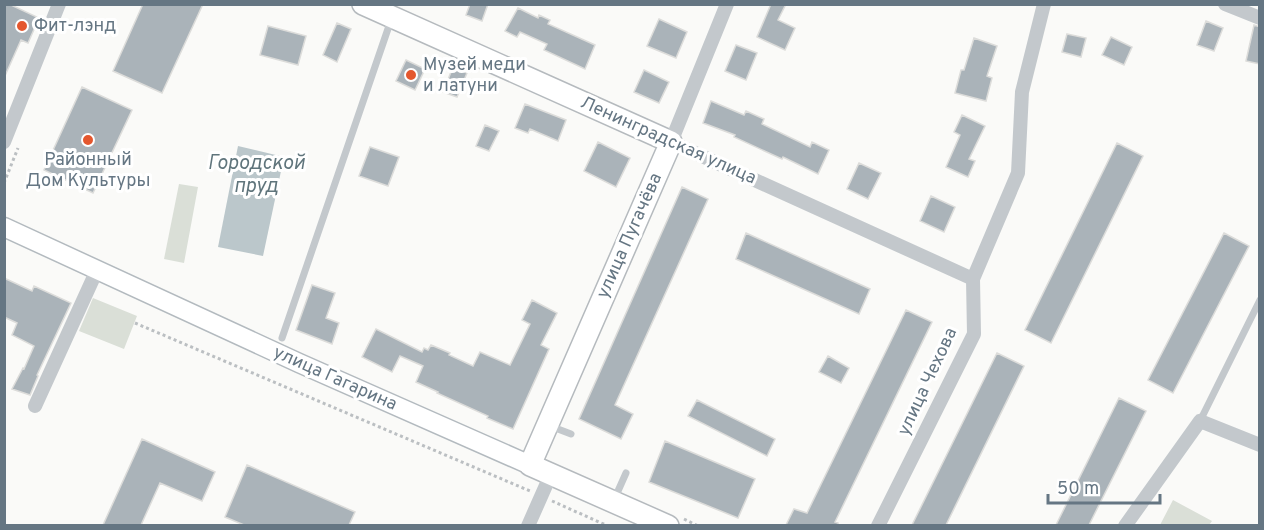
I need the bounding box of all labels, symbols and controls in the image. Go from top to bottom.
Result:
place label: Фит-лэнд [34,15,116,38]
marker: Фит-лэнд [15,19,29,33]
place label: Музей меди и латуни [423,54,526,98]
marker: Музей меди и латуни [404,68,418,82]
street label: Ленинградская улица [576,92,760,190]
marker: Районный Дом Культуры [81,133,95,147]
place label: Районный Дом Культуры [26,149,150,193]
water label: Городской пруд [207,151,306,200]
street label: улица Пугачёва [592,170,668,302]
street label: улица Чехова [893,324,963,440]
street label: улица Гагарина [269,341,401,417]
scale bar [1048,467,1160,505]
text: 50 m [1057,478,1099,501]

